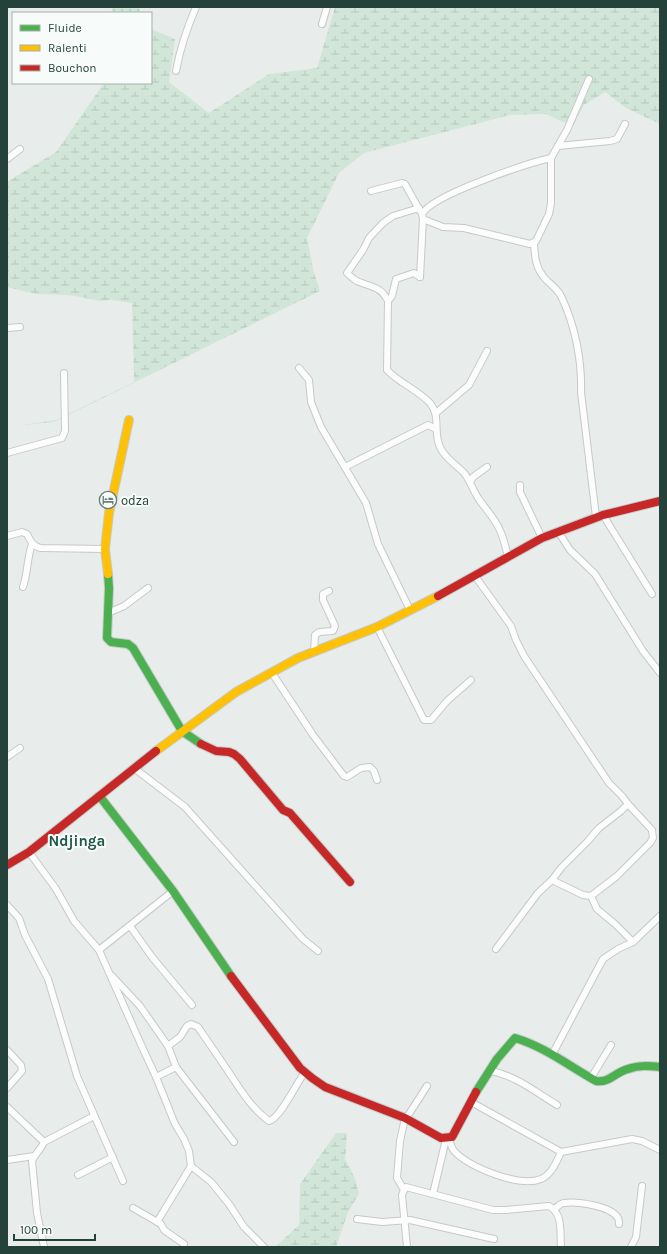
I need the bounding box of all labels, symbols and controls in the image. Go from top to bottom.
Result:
legend [12,12,152,84]
text: Fluide [48,21,82,35]
text: Ralenti [48,41,87,55]
text: Bouchon [48,61,97,75]
hotel icon: odza [98,490,118,510]
place label: odza [121,493,149,508]
district label: Ndjinga [49,832,105,850]
scale bar [14,1216,95,1242]
text: 100 m [20,1223,52,1237]

